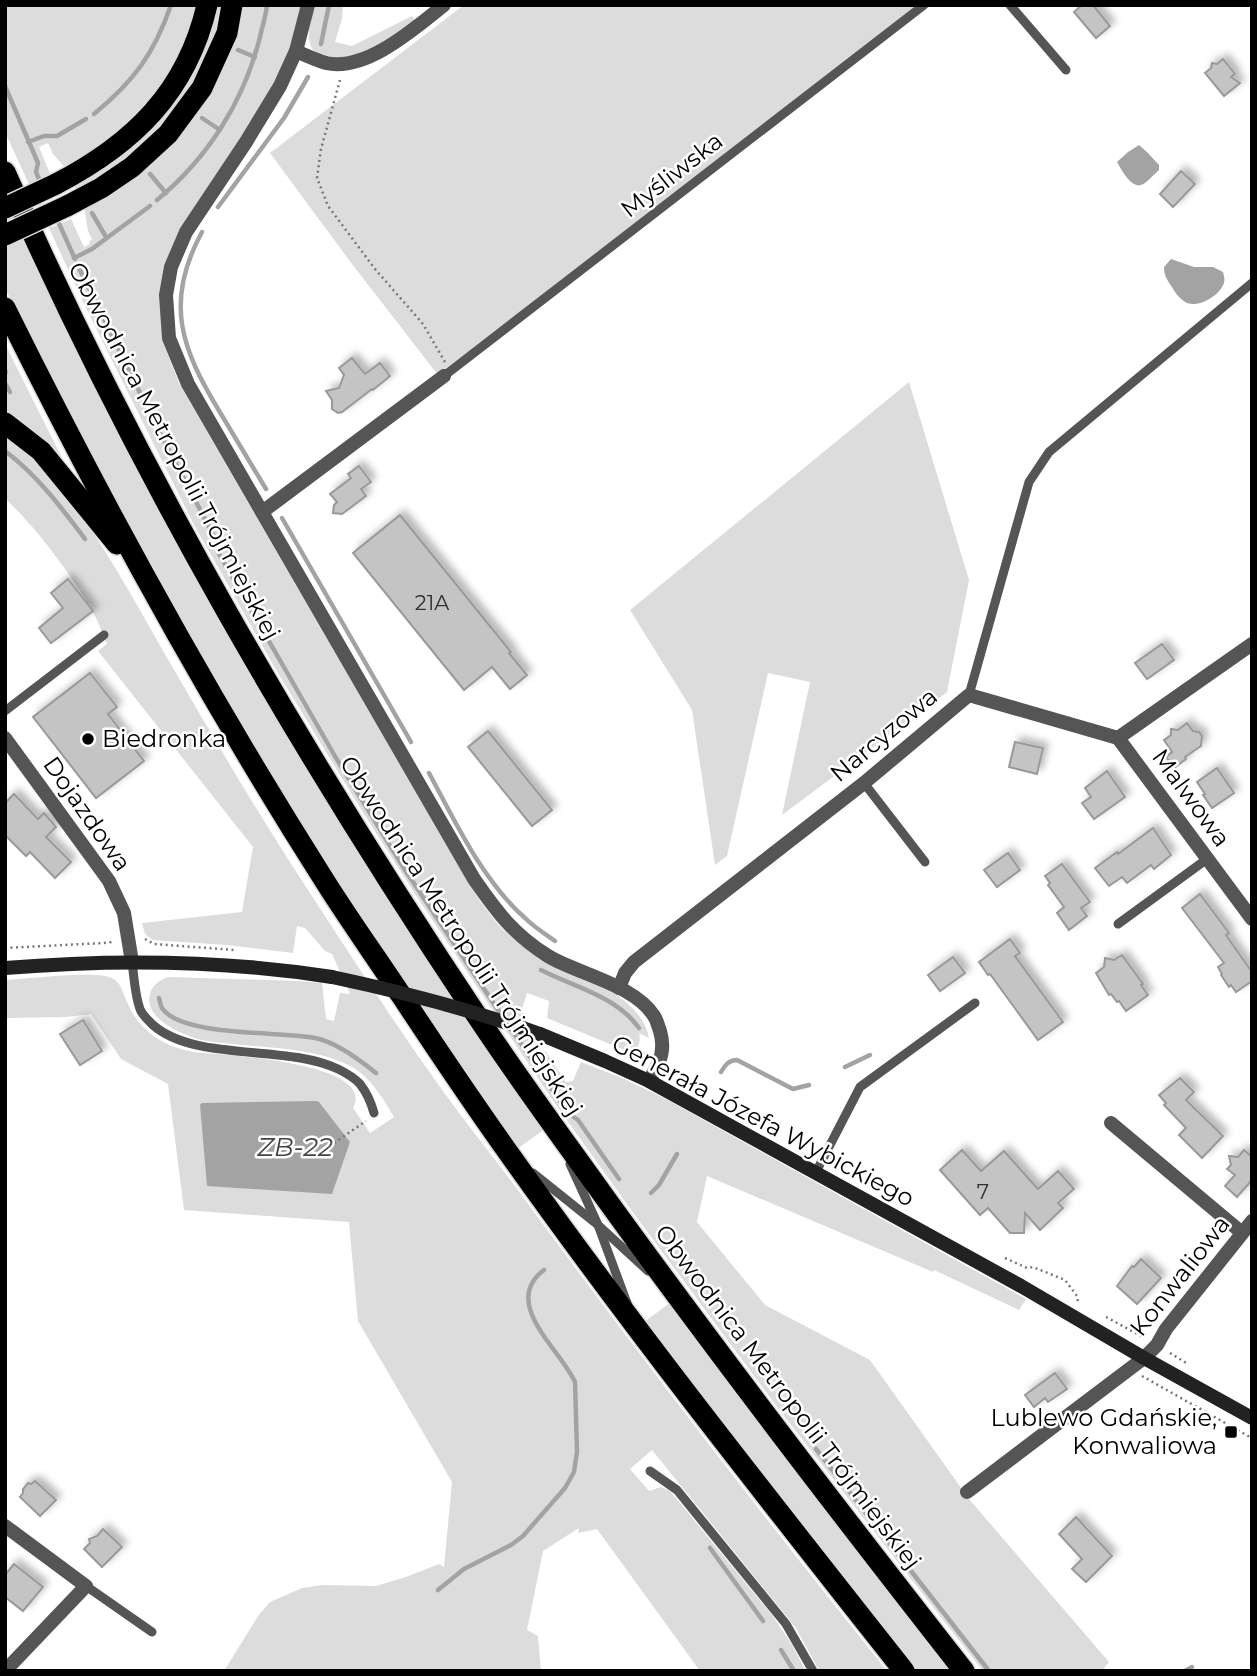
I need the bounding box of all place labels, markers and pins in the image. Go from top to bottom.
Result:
place label: Biedronka [102,724,226,753]
marker: Biedronka [80,731,96,747]
place label: Lublewo Gdańskie, Konwaliowa [991,1403,1217,1460]
marker: Lublewo Gdańskie, Konwaliowa [1223,1424,1239,1440]

